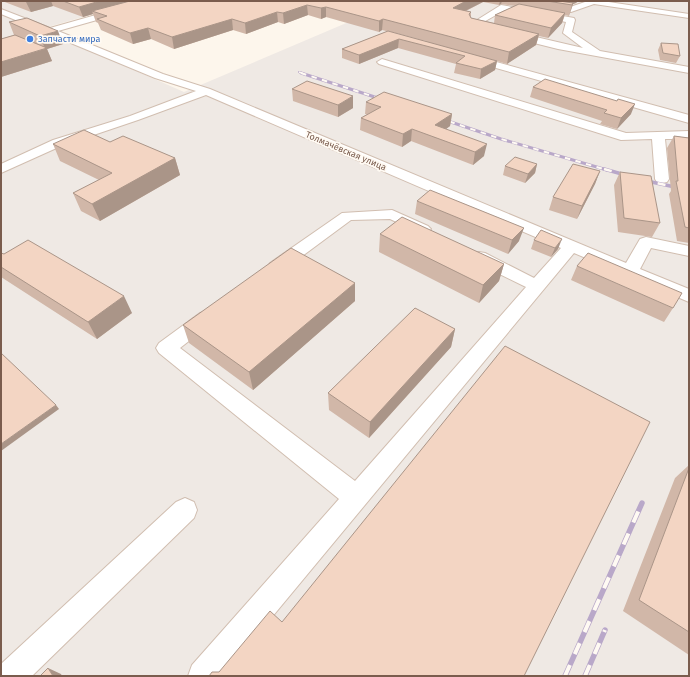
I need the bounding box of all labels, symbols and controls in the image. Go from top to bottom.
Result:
marker: Запчасти мира [25,34,35,44]
place label: Запчасти мира [38,34,101,44]
street label: Толмачёвская улица [304,129,388,173]

